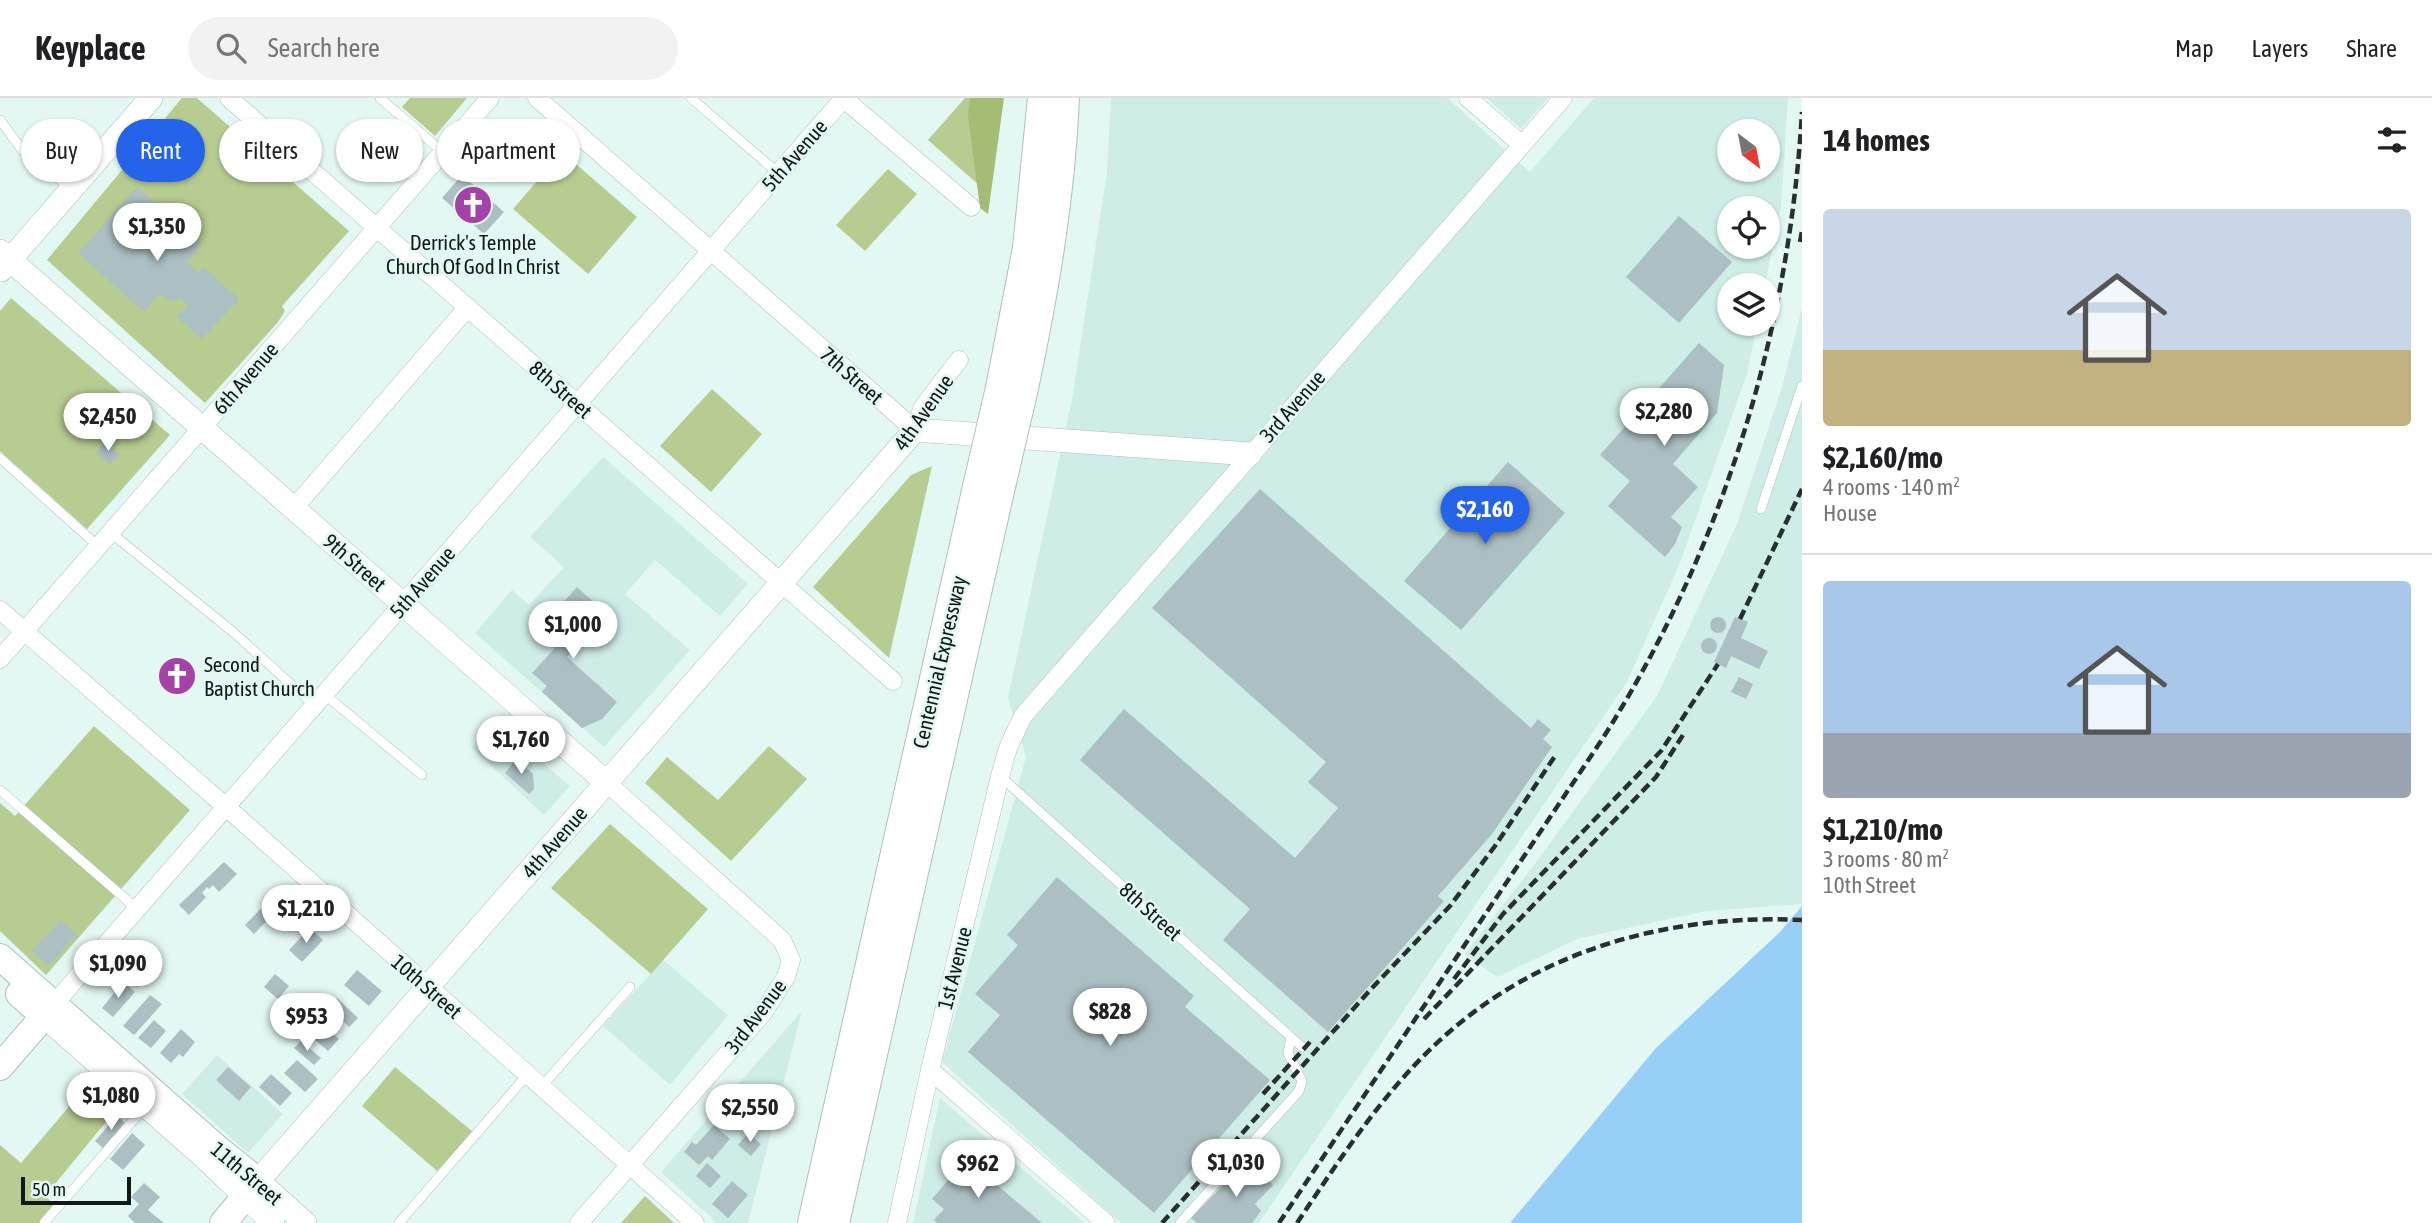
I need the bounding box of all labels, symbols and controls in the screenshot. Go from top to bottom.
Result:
search box [188,17,678,80]
text: Keyplace [35,29,146,67]
icon: search [212,29,250,67]
text: Search here [268,33,380,63]
text: Map [2175,35,2214,62]
text: Layers [2252,35,2308,62]
text: Share [2346,35,2397,62]
street label: 5th Avenue [756,114,832,196]
chip: Buy [21,119,102,182]
chip: Rent [116,119,205,182]
chip: Filters [219,119,322,182]
chip: New [336,119,423,182]
chip: Apartment [437,119,580,182]
north arrow [1717,119,1780,182]
map controls [1717,119,1780,336]
icon: filters [2373,121,2411,159]
text: 14 homes [1823,123,1930,157]
church icon: Derrick's Temple Church Of God In Christ [452,184,494,226]
button: locate [1717,196,1780,259]
pin: $1,350 [100,204,214,263]
text: $1,350 [129,213,186,239]
place label: Derrick's Temple Church Of God In Christ [386,230,560,278]
icon: home [2054,255,2180,381]
button: layers [1717,273,1780,336]
street label: 6th Avenue [207,337,283,419]
street label: 7th Street [816,341,888,409]
street label: 8th Street [525,355,597,423]
street label: 3rd Avenue [1254,365,1330,447]
street label: 4th Avenue [888,369,958,455]
pin: $2,280 [1607,388,1721,448]
pin: $2,450 [51,394,165,453]
text: $2,280 [1636,398,1693,424]
text: $2,450 [80,403,137,429]
text: $2,160/mo [1823,440,1943,474]
text: 4 rooms · 140 m² [1823,474,1960,500]
pin: $2,160 [1428,486,1542,546]
text: $2,160 [1457,496,1514,522]
text: House [1823,500,1877,526]
street label: 9th Street [319,528,391,596]
street label: 5th Avenue [384,541,460,623]
street label: Centennial Expressway [907,573,971,751]
pin: $1,000 [516,602,630,661]
text: $1,000 [545,611,602,637]
icon: home [2054,627,2180,753]
place label: Second Baptist Church [204,652,315,700]
church icon: Second Baptist Church [156,655,198,697]
pin: $1,760 [464,716,578,776]
text: $1,760 [493,726,550,752]
street label: 4th Avenue [516,801,592,883]
text: $1,210/mo [1823,812,1943,846]
text: 3 rooms · 80 m² [1823,846,1949,872]
text: 10th Street [1823,872,1916,898]
street label: 8th Street [1115,877,1187,945]
pin: $1,210 [249,886,363,945]
text: $1,210 [278,895,335,921]
street label: 1st Avenue [932,924,976,1012]
pin: $1,090 [61,940,175,1000]
street label: 10th Street [387,949,467,1023]
text: $1,090 [90,950,147,976]
street label: 3rd Avenue [719,974,791,1058]
pin: $828 [1069,988,1151,1048]
pin: $953 [266,993,348,1053]
text: $828 [1089,998,1131,1024]
text: $953 [286,1003,328,1029]
pin: $1,080 [54,1072,168,1132]
text: $1,080 [83,1082,140,1108]
pin: $2,550 [693,1084,807,1144]
text: $2,550 [722,1094,779,1120]
street label: 11th Street [207,1137,287,1209]
pin: $962 [937,1140,1019,1200]
pin: $1,030 [1179,1140,1293,1199]
text: $1,030 [1208,1149,1265,1175]
text: $962 [957,1150,999,1176]
scale bar [21,1174,131,1206]
text: 50 m [32,1178,66,1200]

